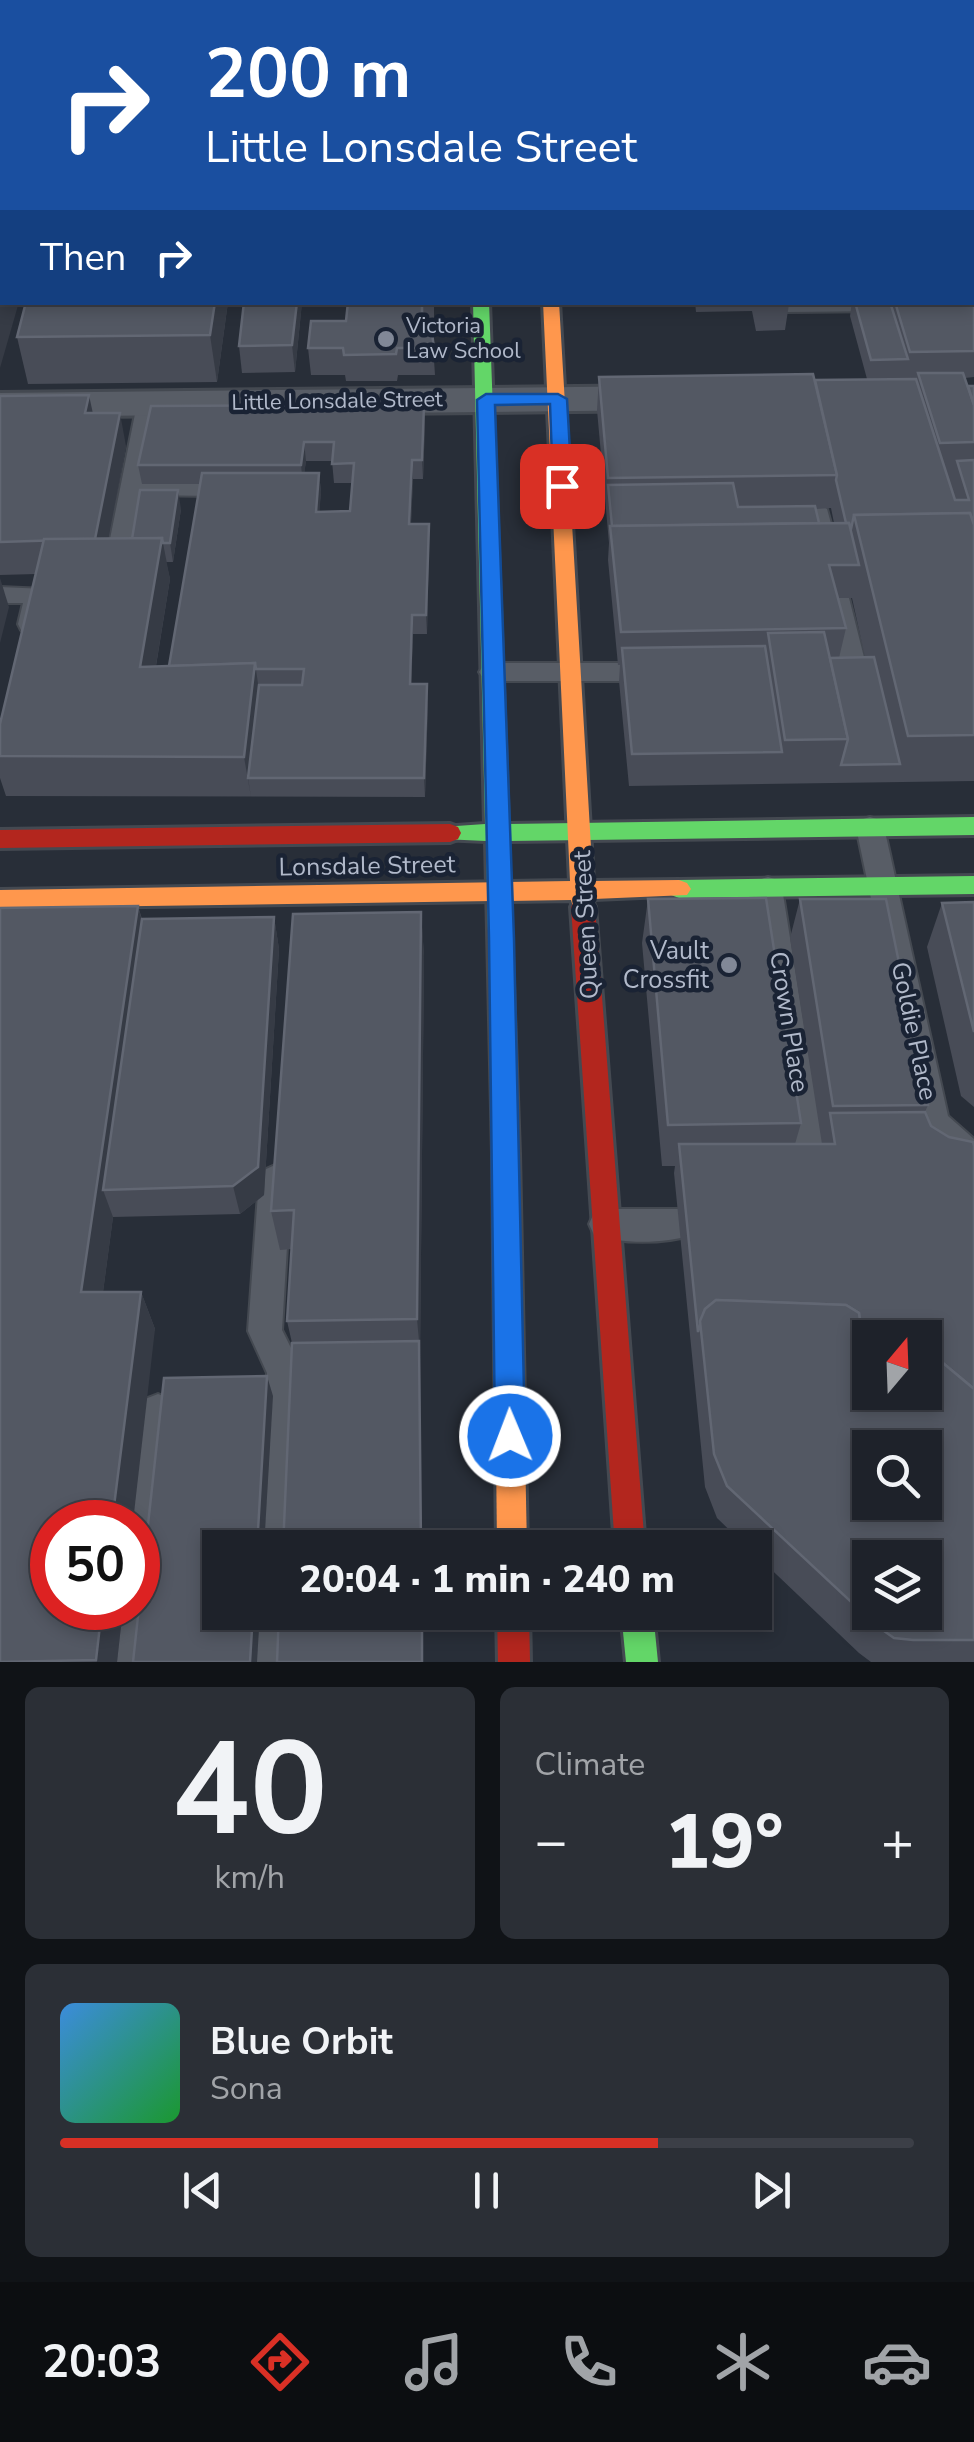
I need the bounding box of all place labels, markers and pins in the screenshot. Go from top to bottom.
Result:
place label: Victoria Law School [405,311,521,366]
marker: Victoria Law School [375,328,397,350]
pin [520,444,605,529]
place label: Vault Crossfit [623,934,709,997]
marker: Vault Crossfit [718,954,740,976]

